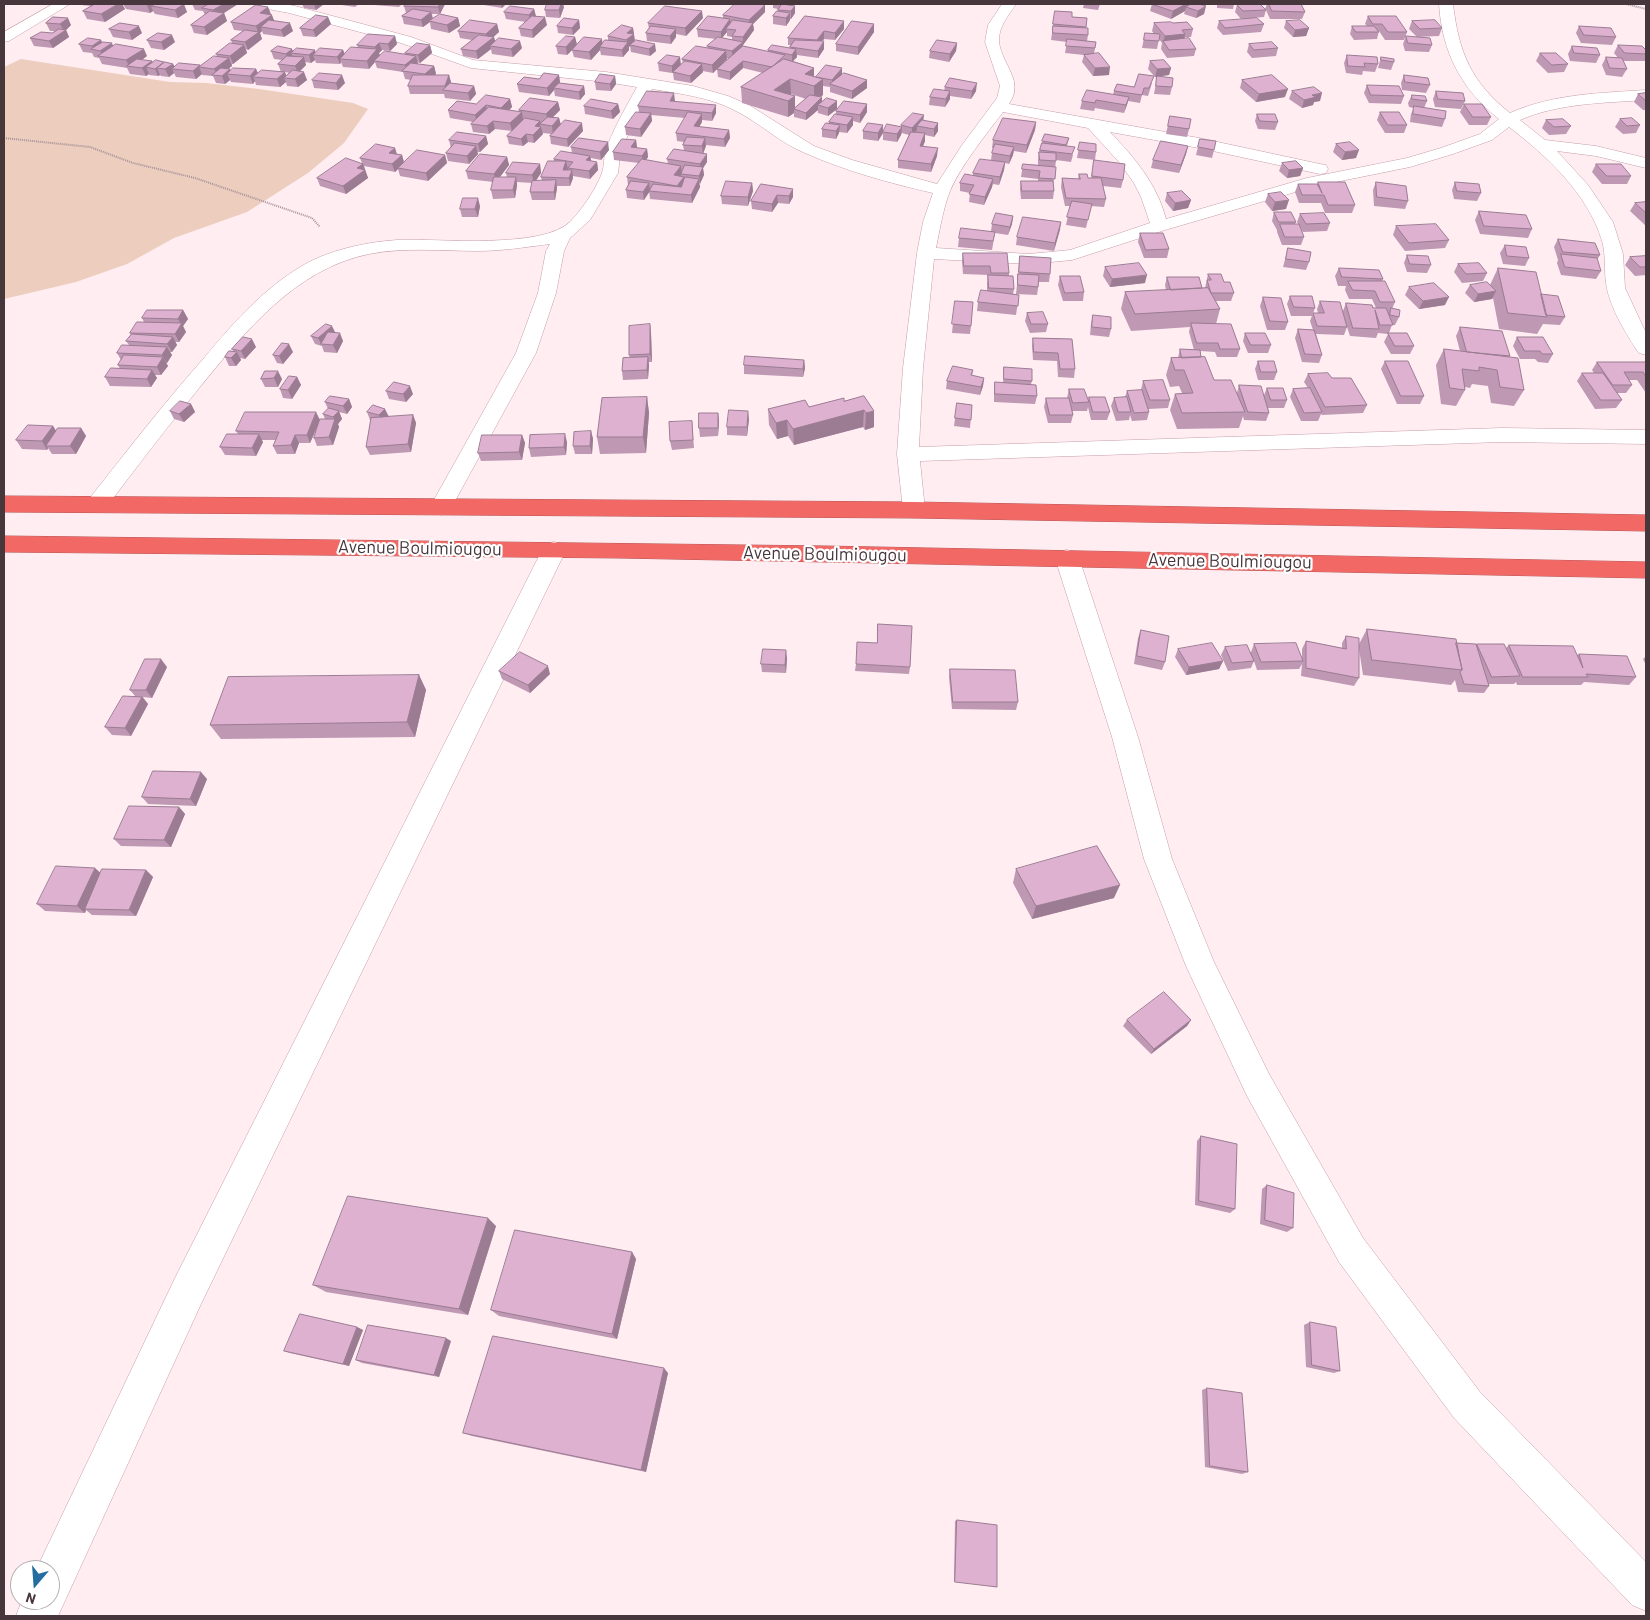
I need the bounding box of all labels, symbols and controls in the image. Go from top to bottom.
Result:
street label: Avenue Boulmiougou [338,536,502,560]
street label: Avenue Boulmiougou [743,542,907,566]
street label: Avenue Boulmiougou [1148,549,1312,573]
north arrow [10,1560,60,1610]
text: N [23,1589,38,1608]

